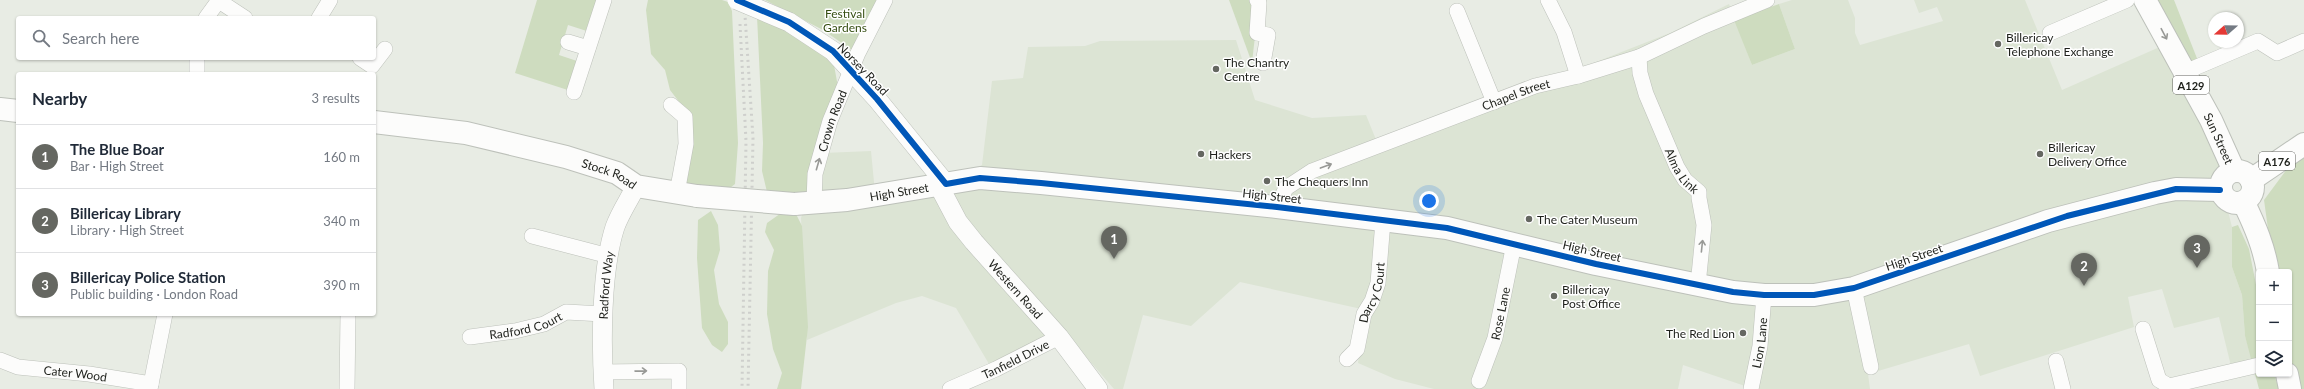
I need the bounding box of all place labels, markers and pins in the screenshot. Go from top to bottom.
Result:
place label: Billericay Telephone Exchange [2006,30,2114,59]
marker: Billericay Telephone Exchange [1993,39,2003,49]
place label: The Chantry Centre [1224,55,1290,84]
marker: The Chantry Centre [1211,64,1221,74]
place label: Billericay Delivery Office [2048,140,2127,169]
place label: Hackers [1209,147,1251,162]
marker: Hackers [1196,149,1206,159]
marker: Billericay Delivery Office [2035,149,2045,159]
place label: The Chequers Inn [1275,174,1368,189]
marker: The Chequers Inn [1262,176,1272,186]
place label: The Cater Museum [1537,212,1638,227]
marker: The Cater Museum [1524,214,1534,224]
pin: 1 [1101,226,1127,259]
pin: 3 [2184,235,2210,268]
pin: 2 [2071,253,2097,286]
place label: Billericay Post Office [1562,282,1620,311]
marker: Billericay Post Office [1549,291,1559,301]
place label: The Red Lion [1666,326,1735,341]
marker: The Red Lion [1738,328,1748,338]

